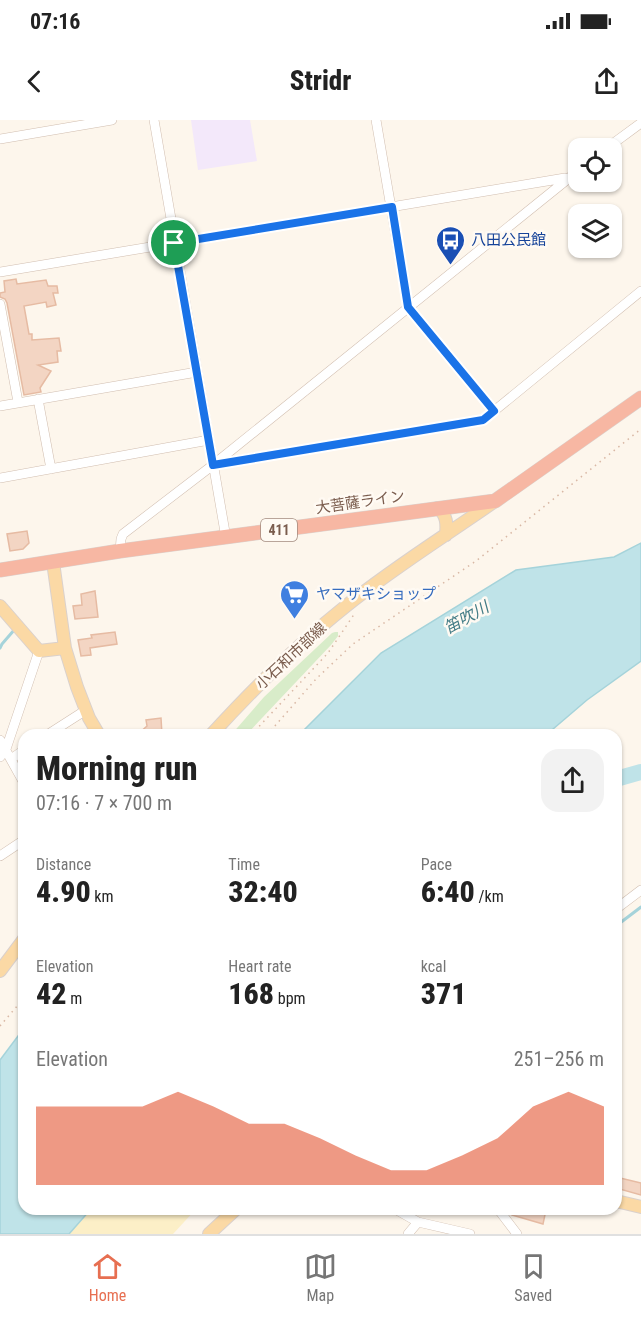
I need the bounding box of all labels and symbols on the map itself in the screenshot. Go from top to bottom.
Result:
pin [148,217,199,268]
bus stop icon: 八田公民館 [434,224,466,266]
place label: 八田公民館 [471,231,546,249]
street label: 大菩薩ライン [314,487,406,517]
road number: 411 [261,519,297,541]
supermarket icon: ヤマザキショップ [279,578,311,620]
place label: ヤマザキショップ [316,585,436,603]
water label: 笛吹川 [441,597,494,637]
street label: 小石和市部線 [252,619,330,693]

